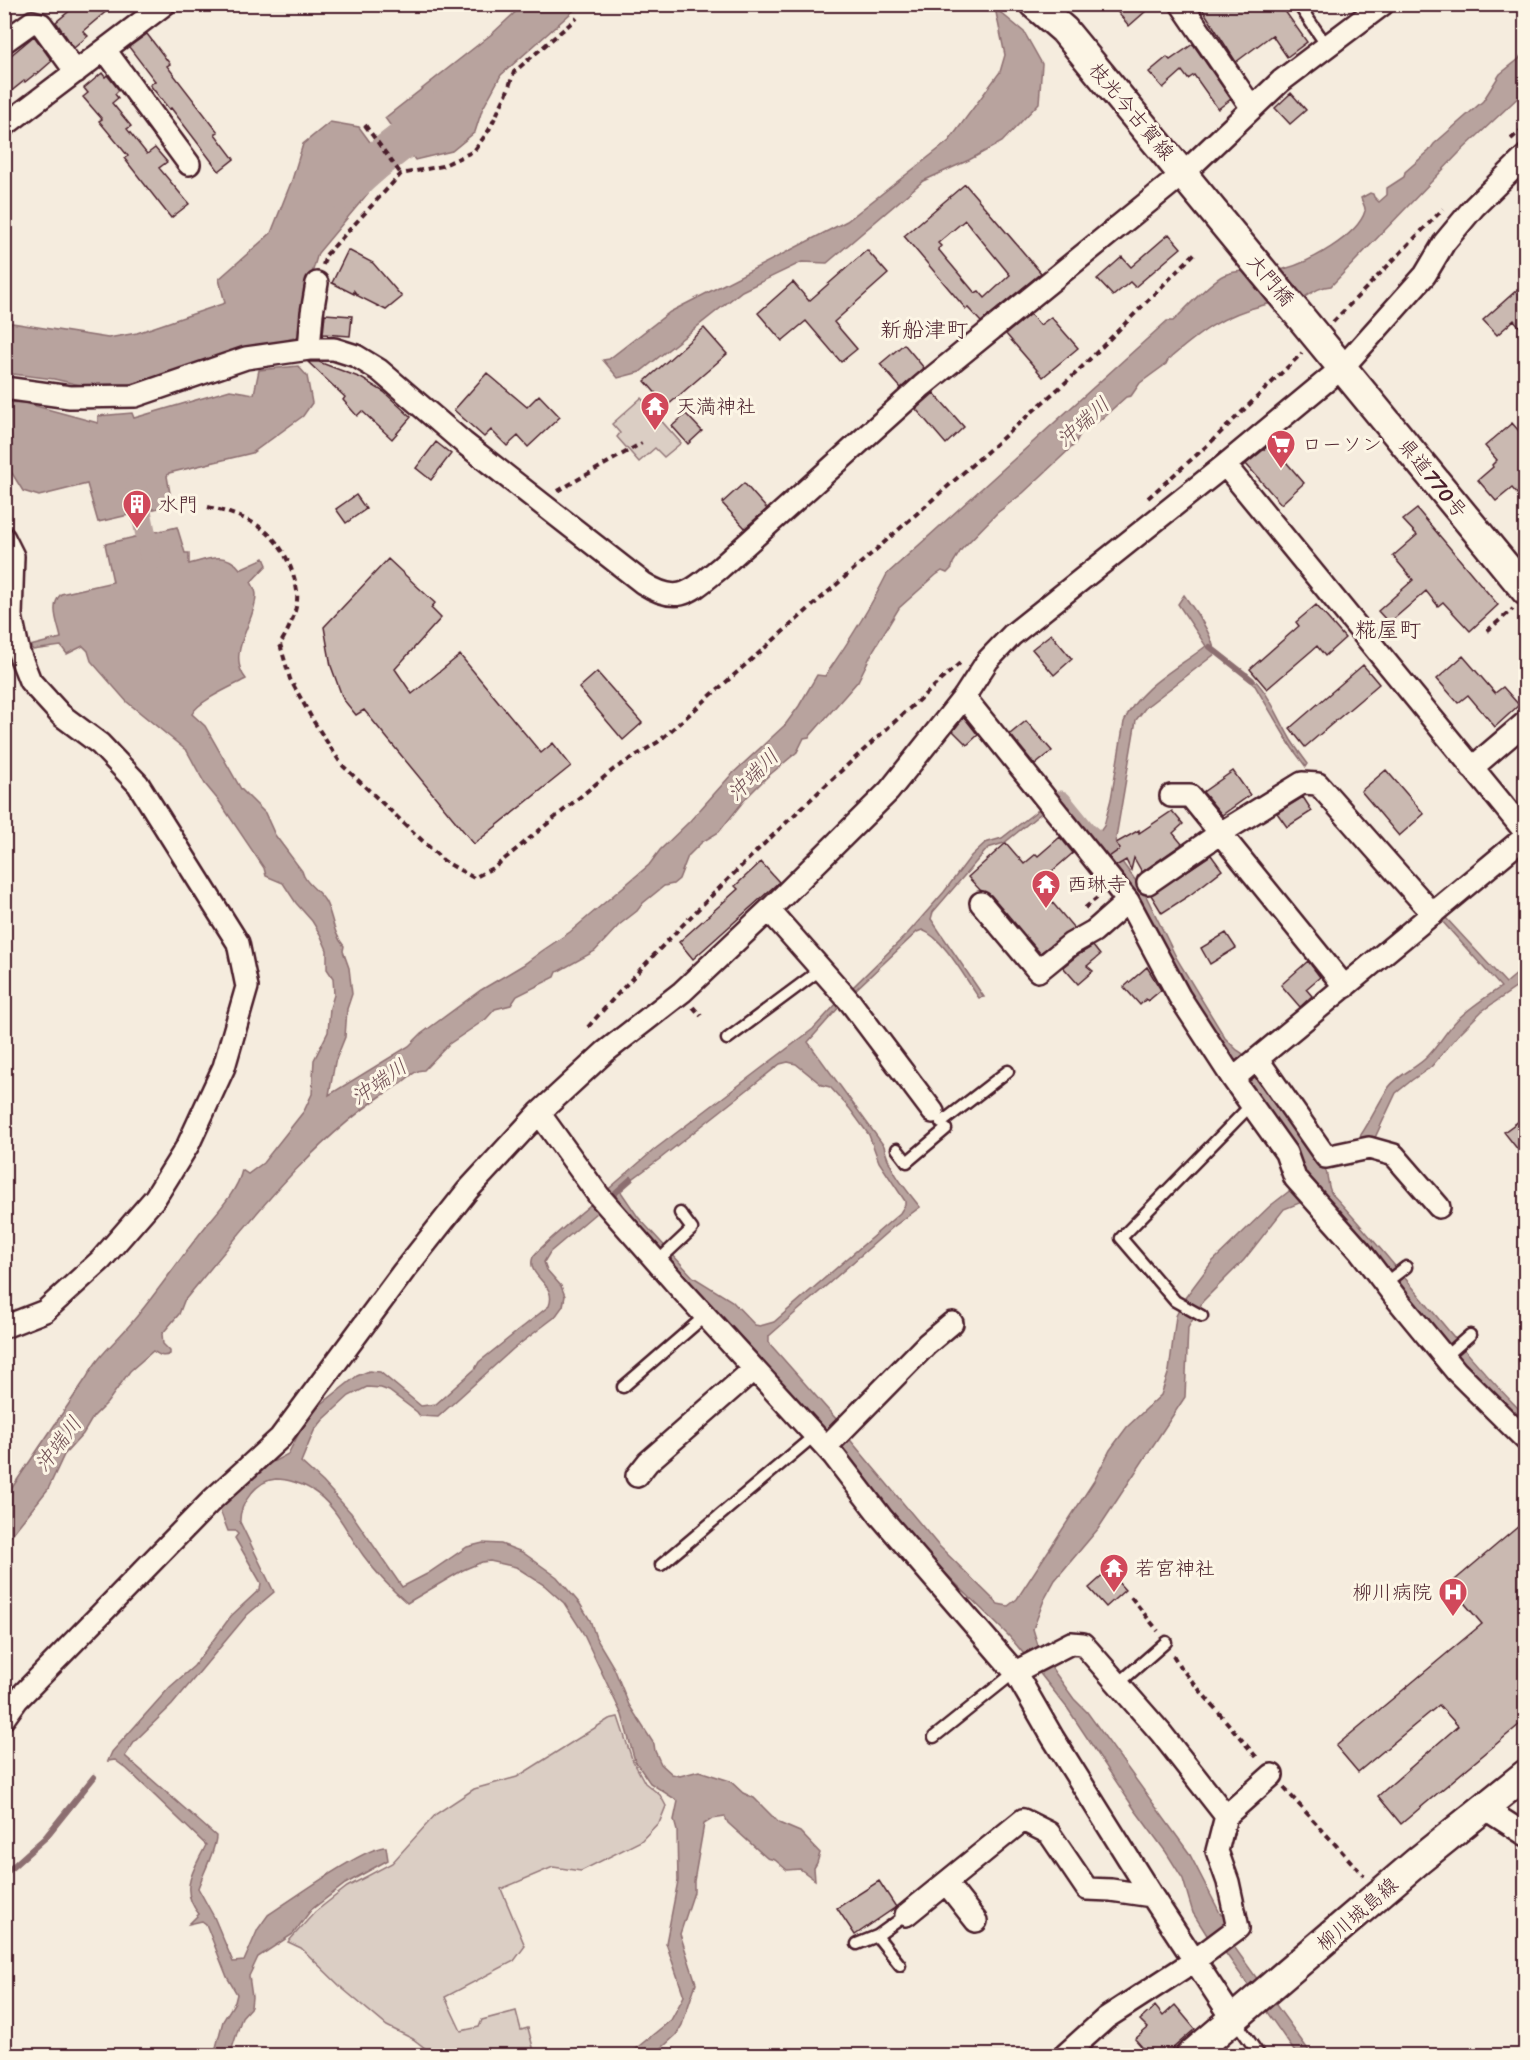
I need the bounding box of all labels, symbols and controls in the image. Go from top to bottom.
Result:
street label: 枝光今古賀線 [1080,54,1184,169]
street label: 大門橋 [1238,246,1303,315]
district label: 新船津町 [880,310,968,349]
water label: 沖端川 [1047,387,1119,457]
place label: 天満神社 [676,389,756,424]
temple icon: 天満神社 [639,390,671,432]
place label: ローソン [1302,427,1382,462]
supermarket icon: ローソン [1265,428,1297,470]
street label: 県道770号 [1389,430,1476,526]
place label: 水門 [158,487,198,522]
building icon: 水門 [121,488,153,530]
district label: 糀屋町 [1355,610,1421,649]
water label: 沖端川 [717,739,789,811]
place label: 西琳寺 [1067,867,1127,902]
temple icon: 西琳寺 [1030,868,1062,910]
water label: 沖端川 [342,1048,416,1116]
water label: 沖端川 [24,1407,92,1481]
place label: 若宮神社 [1135,1551,1215,1586]
temple icon: 若宮神社 [1098,1552,1130,1594]
place label: 柳川病院 [1352,1575,1432,1610]
hospital icon: 柳川病院 [1437,1576,1469,1618]
street label: 柳川城島線 [1308,1868,1407,1960]

